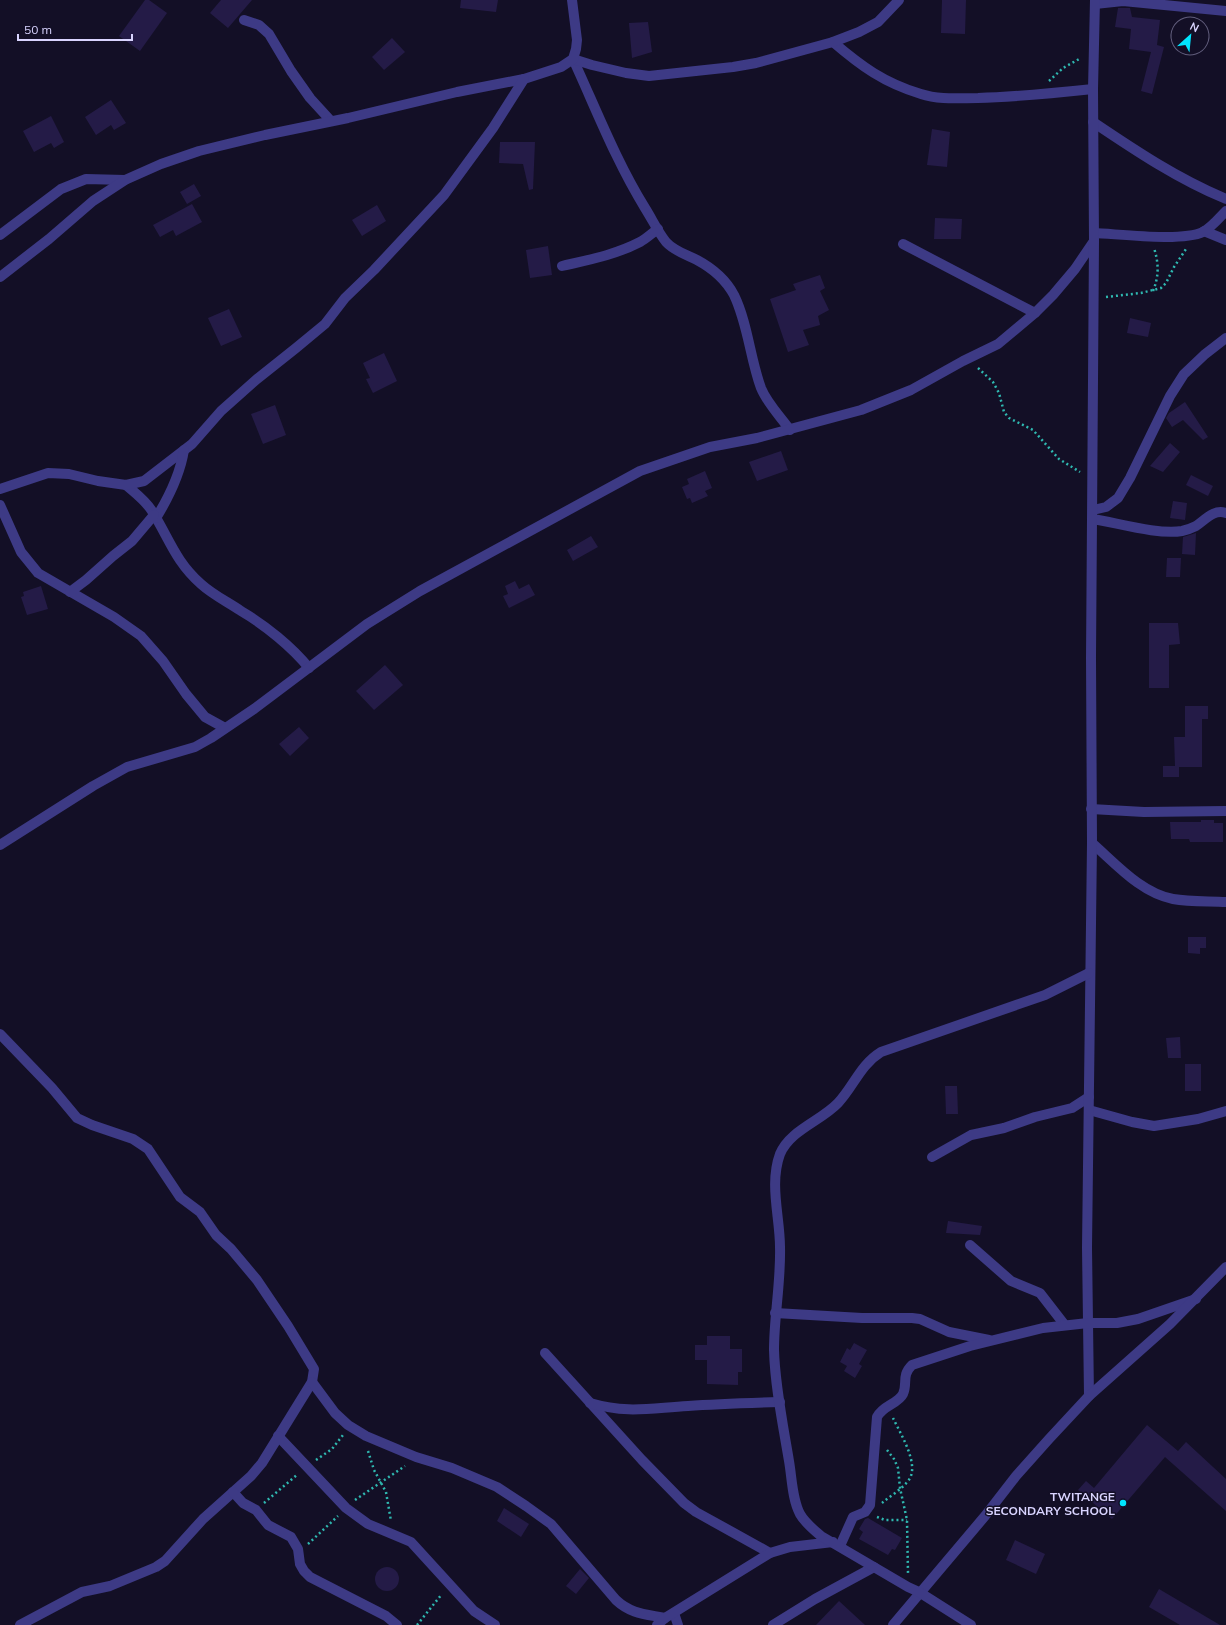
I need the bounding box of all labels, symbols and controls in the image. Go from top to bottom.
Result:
scale bar [18,16,132,42]
north arrow [1170,16,1210,56]
text: N [1188,19,1201,35]
text: 50 m [24,22,52,37]
place label: TWITANGE SECONDARY SCHOOL [986,1489,1115,1518]
marker: TWITANGE SECONDARY SCHOOL [1118,1498,1128,1508]

